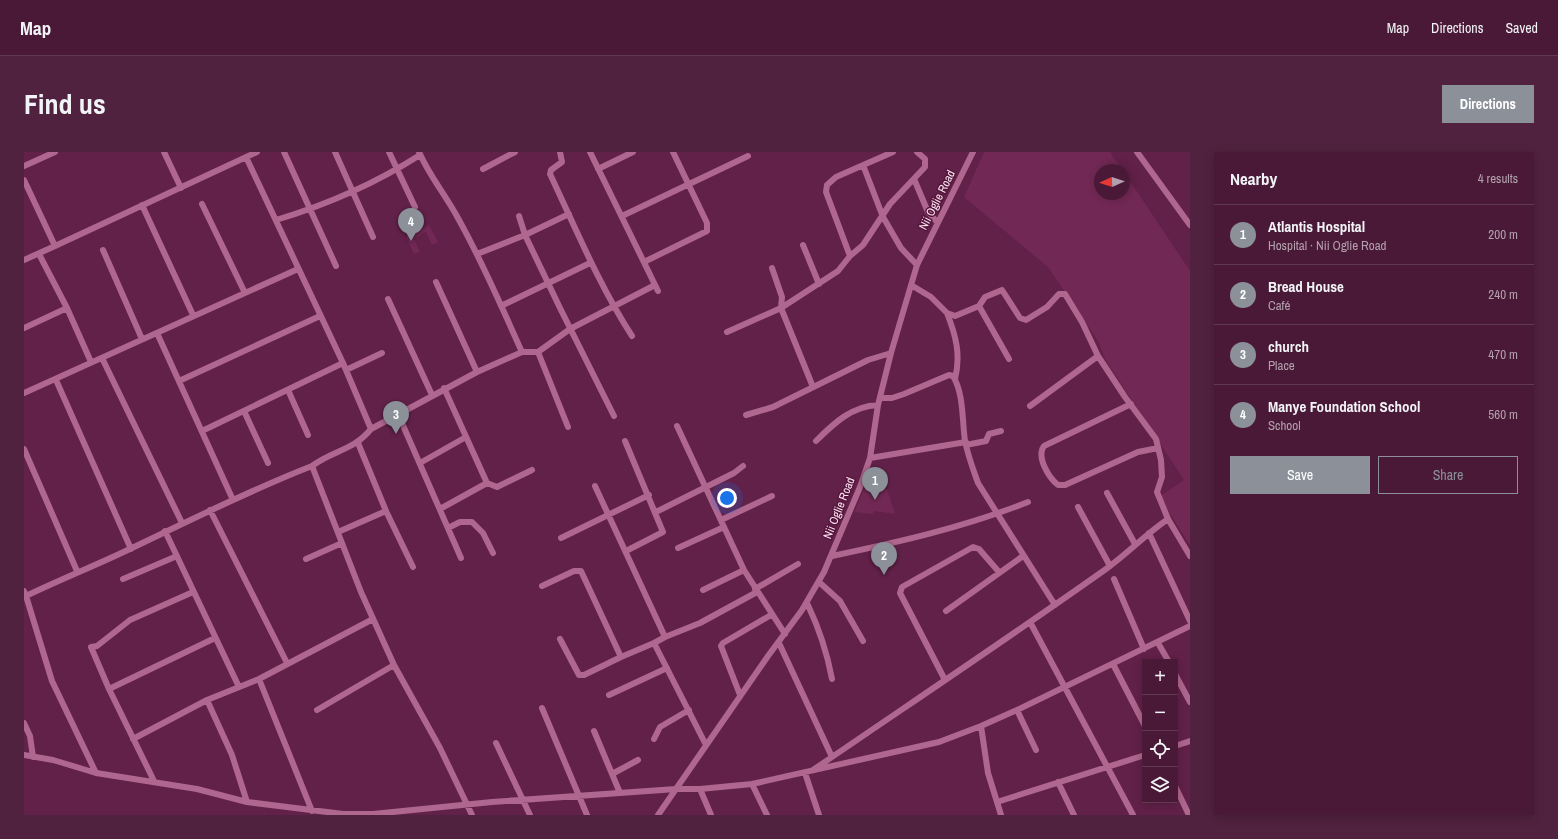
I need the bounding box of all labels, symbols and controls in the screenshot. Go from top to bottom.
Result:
text: Map [20,15,51,41]
text: Map [1387,19,1409,37]
text: Directions [1431,19,1483,37]
text: Saved [1505,19,1538,37]
text: Find us [24,85,106,123]
button: Directions [1442,85,1534,123]
north arrow [1094,164,1130,200]
street label: Nii Oglie Road [915,167,959,233]
text: Nearby [1230,167,1277,190]
text: 4 results [1478,170,1518,187]
pin: 4 [398,208,424,241]
text: Atlantis Hospital [1268,216,1365,237]
text: 1 [1240,226,1246,243]
text: 200 m [1488,226,1518,243]
text: Hospital · Nii Oglie Road [1268,237,1387,254]
text: Bread House [1268,276,1344,297]
text: 2 [1240,286,1246,303]
text: 240 m [1488,286,1518,303]
text: Café [1268,297,1291,314]
text: church [1268,336,1309,357]
text: 3 [1240,346,1246,363]
text: 470 m [1488,346,1518,363]
text: Place [1268,357,1295,374]
text: Manye Foundation School [1268,396,1421,417]
pin: 3 [383,401,409,434]
text: 4 [1240,406,1246,423]
text: 560 m [1488,406,1518,423]
text: School [1268,417,1301,434]
button: Save [1230,456,1370,494]
button: Share [1378,456,1518,494]
pin: 1 [862,467,888,500]
street label: Nii Oglie Road [819,475,859,541]
your location [717,488,737,508]
pin: 2 [871,542,897,575]
map controls [1142,659,1178,803]
button: + [1142,659,1178,695]
button: − [1142,695,1178,731]
button: locate [1142,731,1178,767]
button: layers [1142,767,1178,803]

